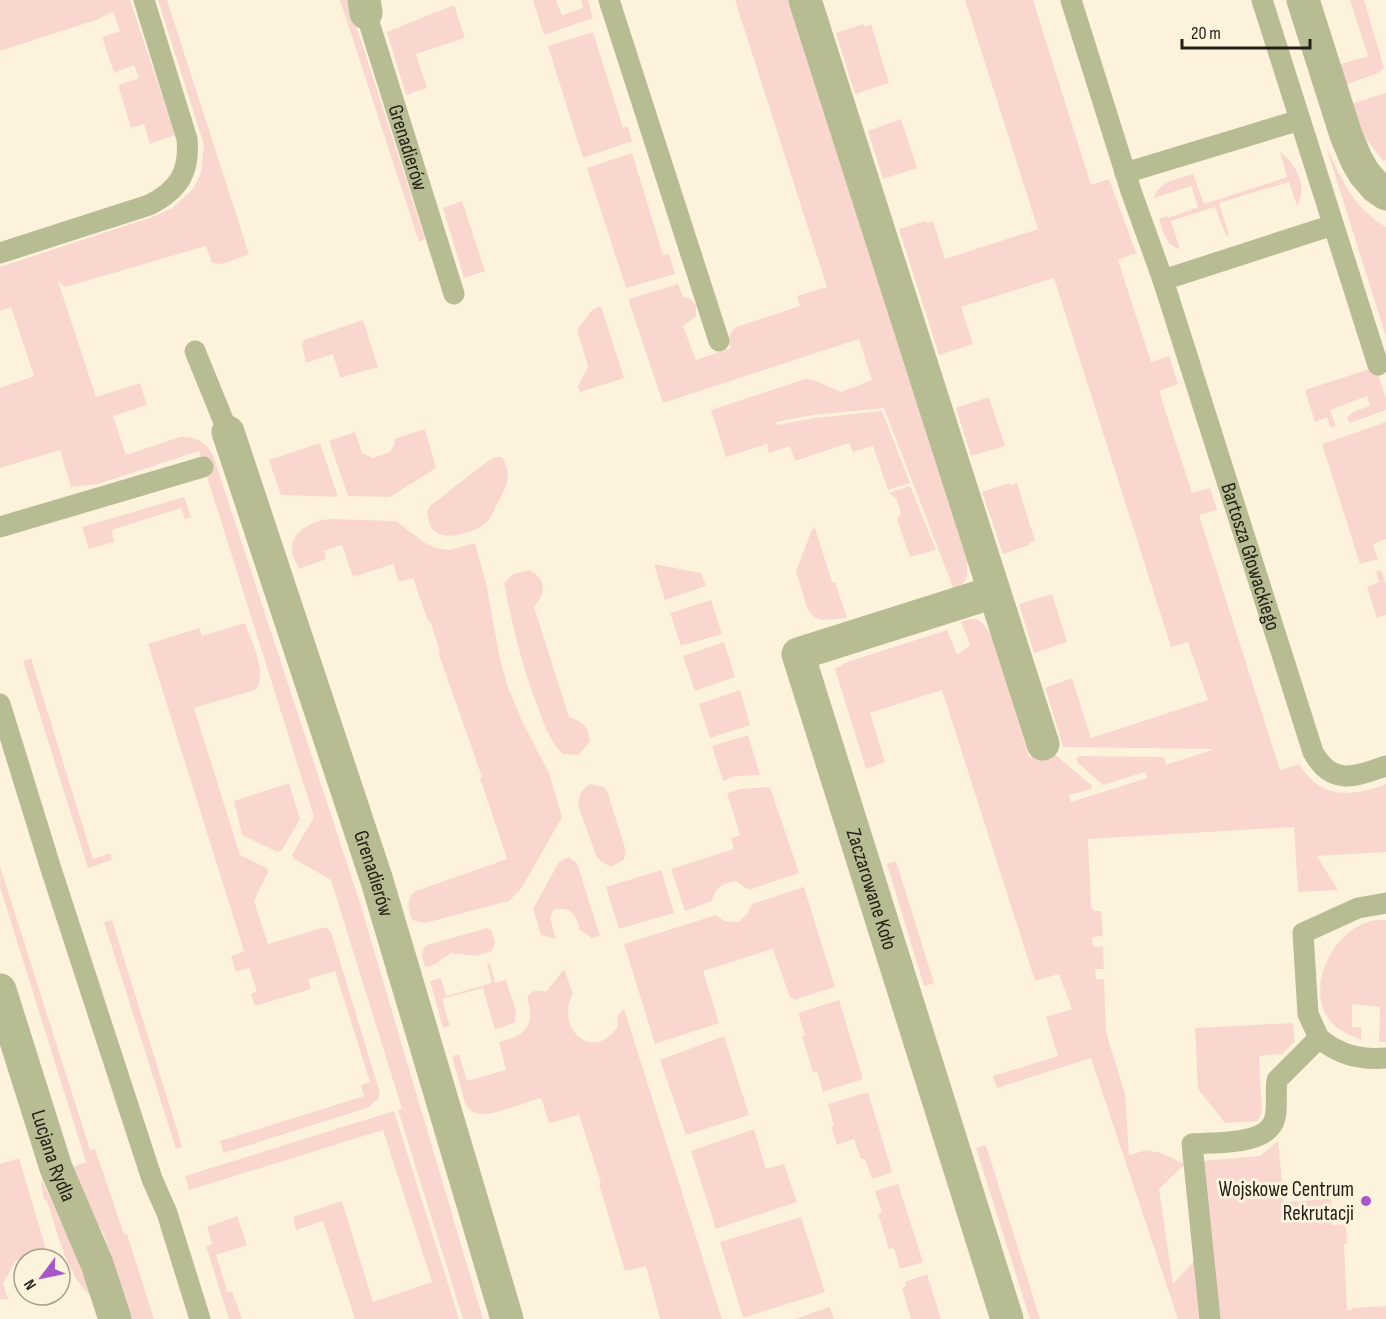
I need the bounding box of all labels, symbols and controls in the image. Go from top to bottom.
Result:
scale bar [1182,12,1310,50]
text: 20 m [1191,23,1221,44]
street label: Grenadierów [382,101,433,194]
street label: Bartosza Głowackiego [1215,480,1286,634]
street label: Zaczarowane Koło [841,826,902,953]
street label: Grenadierów [348,827,399,920]
street label: Lucjana Rydla [26,1107,81,1205]
place label: Wojskowe Centrum Rekrutacji [1219,1177,1354,1226]
marker: Wojskowe Centrum Rekrutacji [1359,1194,1373,1208]
north arrow [12,1247,72,1307]
text: N [20,1275,41,1293]

